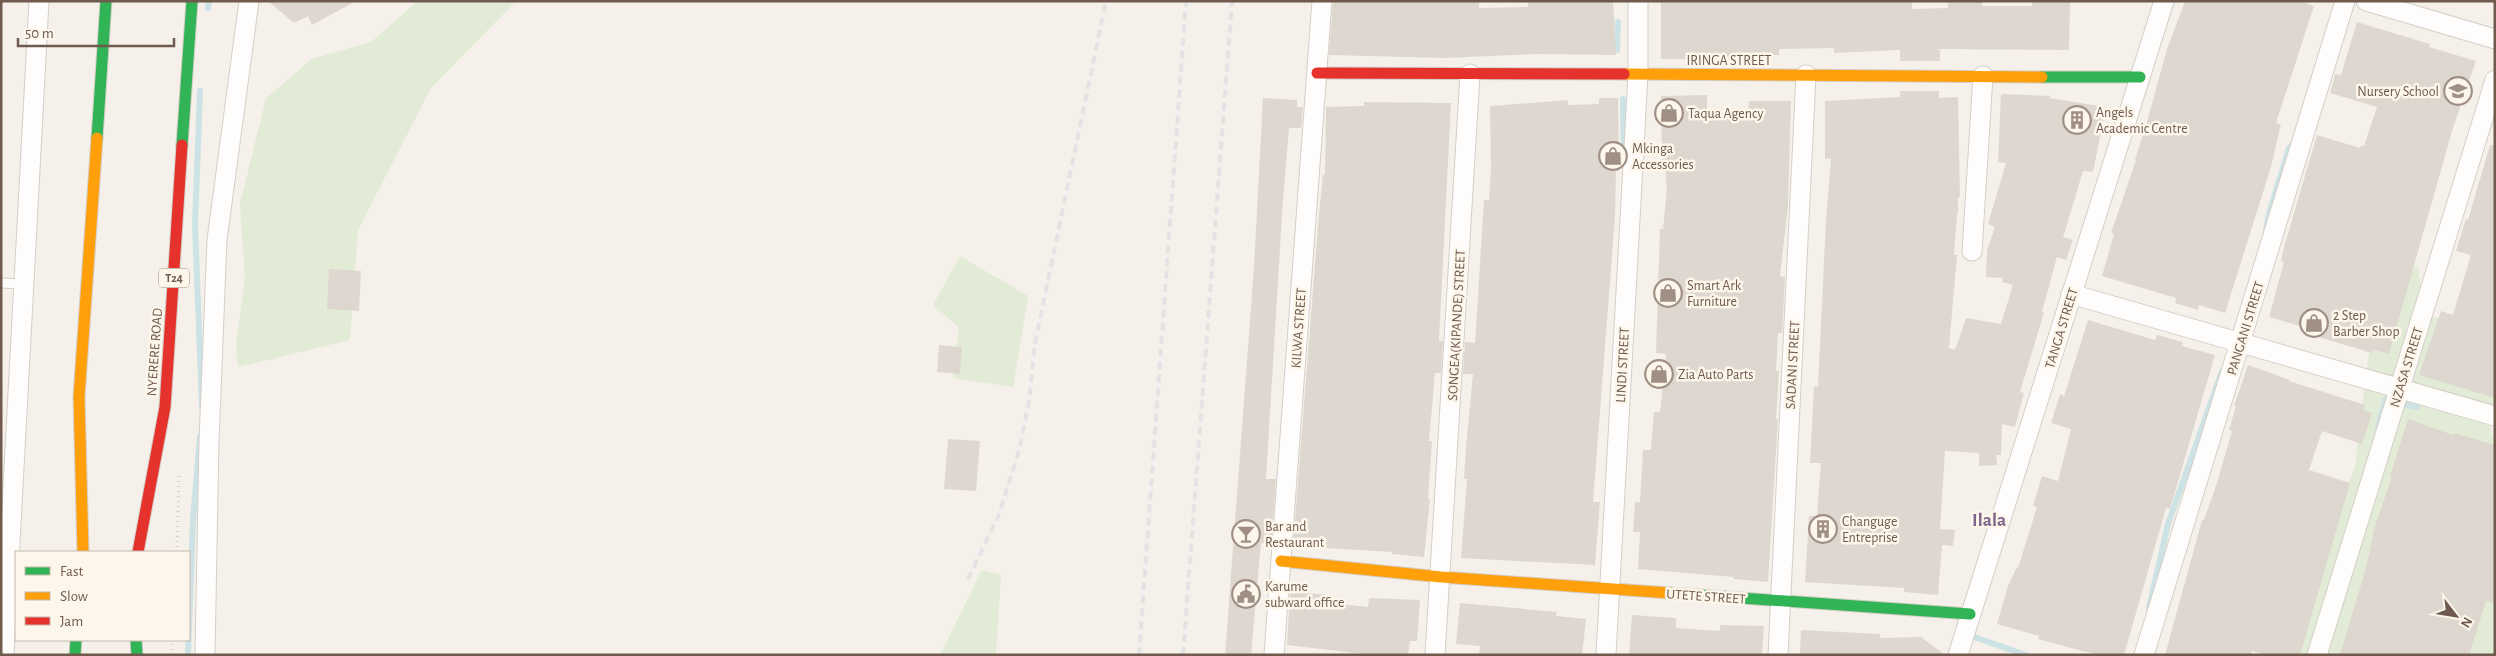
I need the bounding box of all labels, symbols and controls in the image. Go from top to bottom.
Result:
scale bar [18,15,174,47]
text: 50 m [25,26,54,41]
street label: IRINGA STREET [1687,54,1772,68]
school or university icon: Nursery School [2443,76,2473,106]
place label: Nursery School [2357,85,2439,99]
shop icon: Taqua Agency [1654,98,1684,128]
building icon: Angels Academic Centre [2062,105,2092,135]
place label: Angels Academic Centre [2096,106,2188,136]
place label: Taqua Agency [1688,107,1763,121]
shop icon: Mkinga Accessories [1598,141,1628,171]
place label: Mkinga Accessories [1632,142,1694,172]
street label: SONGEA(KIPANDE) STREET [1446,249,1468,401]
road number: T24 [159,268,189,288]
shop icon: Smart Ark Furniture [1653,278,1683,308]
place label: Smart Ark Furniture [1687,279,1742,309]
street label: PANGANI STREET [2225,279,2267,377]
street label: TANGA STREET [2043,286,2081,370]
street label: KILWA STREET [1289,287,1309,369]
street label: NYERERE ROAD [145,307,165,397]
shop icon: 2 Step Barber Shop [2299,308,2329,338]
place label: 2 Step Barber Shop [2333,309,2400,339]
street label: SADANI STREET [1784,320,1802,410]
street label: NZASA STREET [2388,325,2426,409]
street label: LINDI STREET [1614,327,1632,403]
shop icon: Zia Auto Parts [1644,359,1674,389]
place label: Zia Auto Parts [1678,368,1753,382]
district label: Ilala [1972,511,2006,530]
building icon: Changuge Entreprise [1808,514,1838,544]
place label: Changuge Entreprise [1842,515,1898,545]
bar icon: Bar and Restaurant [1231,519,1261,549]
place label: Bar and Restaurant [1265,520,1325,550]
legend [15,551,190,641]
text: Fast [60,564,84,579]
public building icon: Karume subward office [1231,579,1261,609]
place label: Karume subward office [1265,580,1344,610]
street label: UTETE STREET [1666,587,1746,607]
text: Slow [60,589,88,604]
north arrow [2431,591,2481,641]
text: Jam [60,614,83,629]
text: N [2458,614,2475,630]

